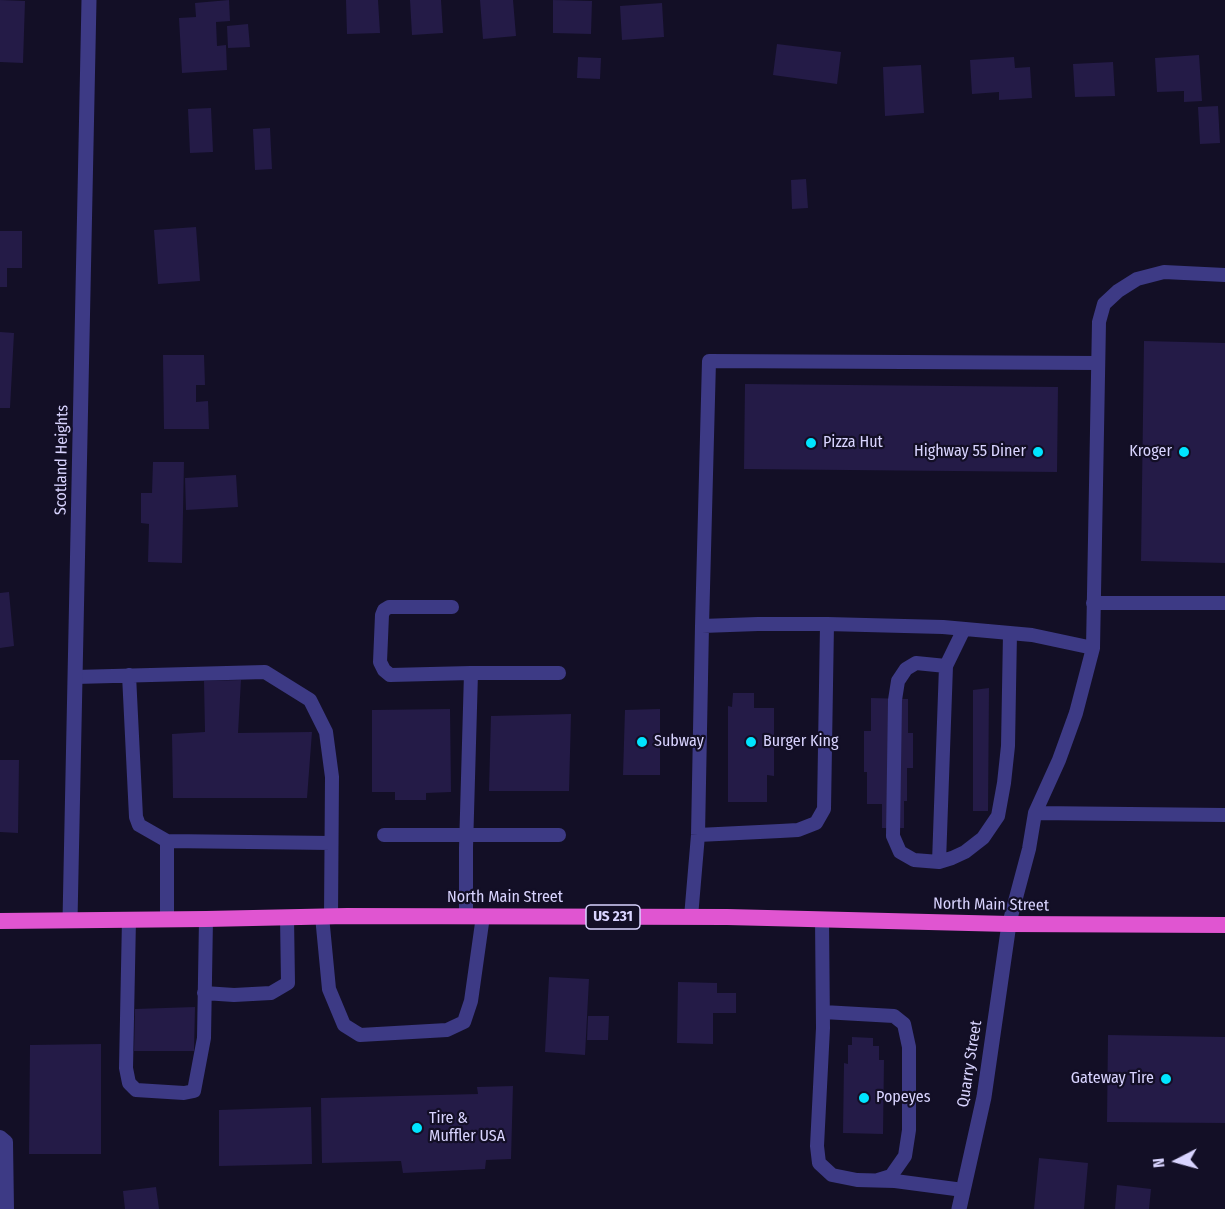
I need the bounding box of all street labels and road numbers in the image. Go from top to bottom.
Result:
street label: Scotland Heights [51,405,73,515]
street label: North Main Street [447,888,563,908]
street label: North Main Street [933,894,1049,916]
road number: US 231 [586,905,640,929]
street label: Quarry Street [954,1019,986,1109]

